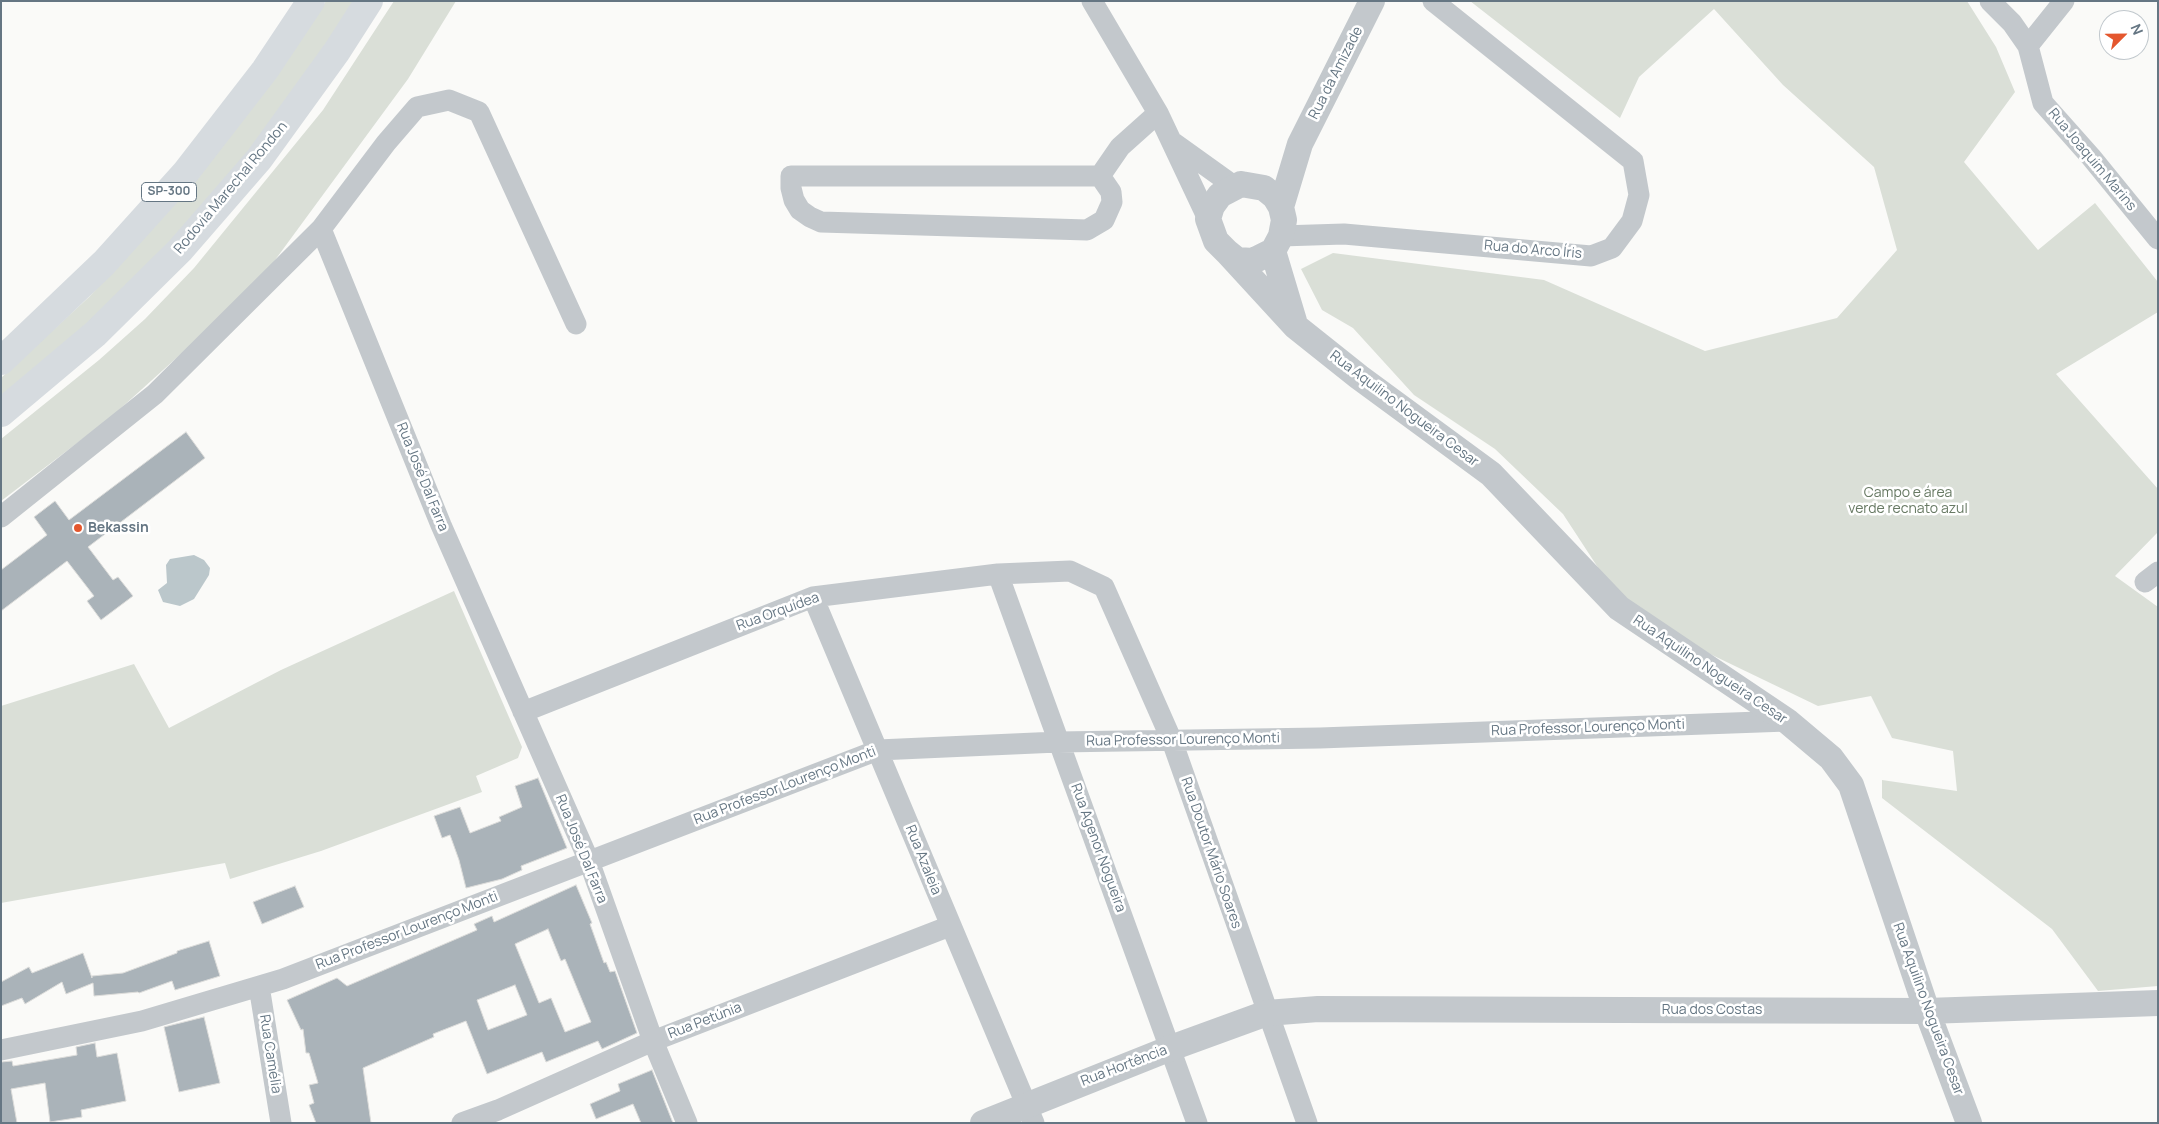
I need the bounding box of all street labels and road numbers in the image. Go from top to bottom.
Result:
street label: Rua da Amizade [1305,24,1367,122]
street label: Rua Joaquim Marins [2044,105,2140,215]
street label: Rodovia Marechal Rondon [171,119,291,257]
road number: SP-300 [142,182,196,202]
street label: Rua do Arco Íris [1483,237,1583,263]
street label: Rua Aquilino Nogueira Cesar [1326,348,1482,470]
street label: Rua José Dal Farra [392,420,452,534]
street label: Rua Orquídea [734,589,822,635]
street label: Rua Aquilino Nogueira Cesar [1630,612,1790,728]
street label: Rua Professor Lourenço Monti [1491,716,1685,740]
street label: Rua Professor Lourenço Monti [1086,730,1280,750]
street label: Rua Professor Lourenço Monti [692,743,878,829]
street label: Rua Doutor Mário Soares [1177,775,1245,931]
street label: Rua Agenor Nogueira [1067,781,1129,915]
street label: Rua José Dal Farra [551,792,611,906]
street label: Rua Azaleia [901,823,945,897]
street label: Rua Professor Lourenço Monti [314,888,500,974]
street label: Rua Aquilino Nogueira Cesar [1889,921,1967,1097]
street label: Rua Petúnia [666,999,744,1043]
street label: Rua dos Costas [1662,1002,1762,1018]
street label: Rua Camélia [255,1013,285,1095]
street label: Rua Hortência [1078,1042,1170,1090]

